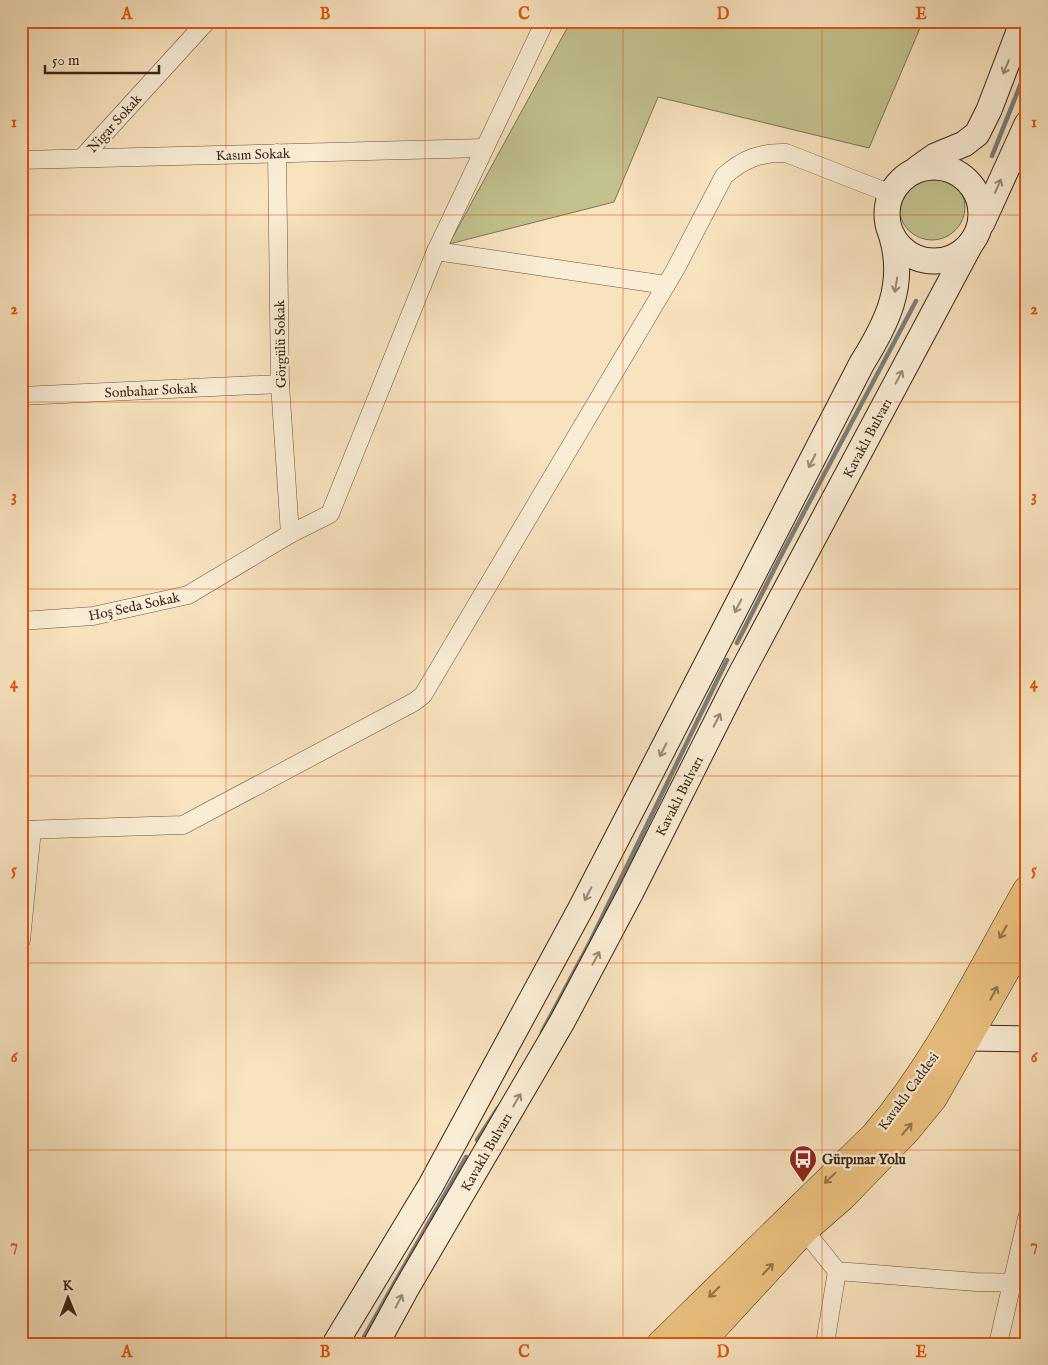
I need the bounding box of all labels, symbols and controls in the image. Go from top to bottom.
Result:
text: A [121,5,134,25]
text: B [320,5,331,25]
text: C [518,5,530,25]
text: D [717,5,730,25]
text: E [915,5,927,25]
scale bar [45,42,159,74]
text: 50 m [52,51,80,70]
one-way arrow [1001,59,1011,74]
street label: Nigar Sokak [84,90,146,157]
text: 1 [11,113,17,133]
text: 1 [1031,113,1037,133]
street label: Kasım Sokak [216,145,291,165]
one-way arrow [994,179,1004,194]
one-way arrow [891,277,901,293]
street label: Görgülü Sokak [271,299,291,388]
text: 2 [10,300,18,320]
text: 2 [1030,300,1038,320]
one-way arrow [895,370,904,385]
street label: Sonbahar Sokak [104,380,198,402]
street label: Kavaklı Bulvarı [839,395,897,481]
one-way arrow [807,453,816,468]
text: 3 [11,487,17,507]
text: 3 [1031,487,1037,507]
street label: Hoş Seda Sokak [87,588,182,625]
one-way arrow [733,598,743,613]
text: 4 [10,674,19,694]
text: 4 [1030,674,1039,694]
one-way arrow [713,713,722,728]
one-way arrow [658,742,667,757]
street label: Kavaklı Bulvarı [652,753,708,840]
text: 5 [11,861,17,881]
text: 5 [1031,861,1037,881]
one-way arrow [583,886,592,901]
one-way arrow [997,925,1007,939]
one-way arrow [592,951,601,966]
one-way arrow [989,985,999,1000]
text: 6 [11,1048,19,1068]
text: 6 [1031,1048,1039,1068]
street label: Kavaklı Caddesi [874,1049,943,1134]
one-way arrow [512,1093,522,1108]
street label: Kavaklı Bulvarı [457,1110,517,1195]
one-way arrow [901,1123,913,1136]
bus stop icon: Gürpınar Yolu [788,1144,818,1183]
place label: Gürpınar Yolu [822,1151,906,1169]
one-way arrow [824,1172,836,1184]
text: 7 [10,1236,18,1256]
text: 7 [1030,1236,1038,1256]
one-way arrow [762,1263,774,1276]
north arrow [42,1272,92,1322]
text: K [63,1277,74,1295]
one-way arrow [708,1286,720,1298]
one-way arrow [394,1293,404,1308]
text: A [121,1343,134,1363]
text: B [320,1343,331,1363]
text: C [518,1343,530,1363]
text: D [717,1343,730,1363]
text: E [915,1343,927,1363]

